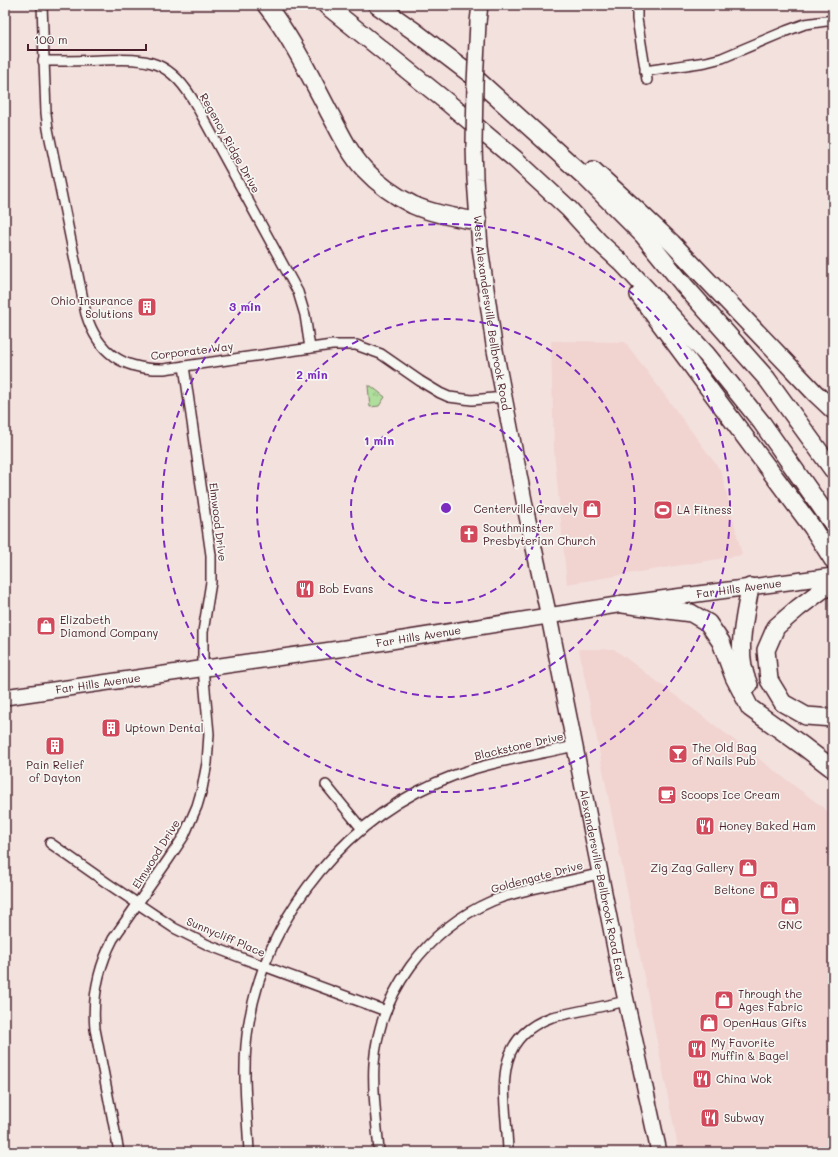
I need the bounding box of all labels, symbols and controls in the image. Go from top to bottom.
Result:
scale bar [28,26,146,52]
text: 100 m [34,31,68,47]
street label: Regency Ridge Drive [197,90,264,196]
street label: West Alexandersville Bellbrook Road [471,215,514,412]
place label: Ohio Insurance Solutions [51,293,133,321]
building icon: Ohio Insurance Solutions [136,296,158,318]
text: 3 min [229,298,261,314]
street label: Corporate Way [150,338,234,363]
text: 2 min [296,366,328,382]
text: 1 min [364,432,394,448]
street label: Elmwood Drive [206,482,231,562]
shop icon: Centerville Gravely [581,498,603,520]
sports icon: LA Fitness [652,499,674,521]
centre of rings [439,501,453,515]
place label: Centerville Gravely [473,501,578,516]
place label: LA Fitness [677,502,732,517]
place label: Southminster Presbyterian Church [483,520,595,548]
church icon: Southminster Presbyterian Church [458,523,480,545]
street label: Far Hills Avenue [695,575,783,601]
restaurant icon: Bob Evans [294,578,316,600]
place label: Bob Evans [319,581,373,596]
place label: Elizabeth Diamond Company [60,612,159,640]
shop icon: Elizabeth Diamond Company [35,615,57,637]
street label: Far Hills Avenue [375,622,462,650]
street label: Far Hills Avenue [54,670,142,697]
building icon: Uptown Dental [100,717,122,739]
place label: Uptown Dental [125,720,204,735]
street label: Blackstone Drive [473,728,565,763]
building icon: Pain Relief of Dayton [44,735,66,757]
place label: The Old Bag of Nails Pub [692,740,757,768]
bar icon: The Old Bag of Nails Pub [667,743,689,765]
place label: Pain Relief of Dayton [26,757,85,785]
cafe icon: Scoops Ice Cream [656,784,678,806]
place label: Scoops Ice Cream [681,787,780,802]
street label: Alexandersville-Bellbrook Road East [576,788,630,982]
restaurant icon: Honey Baked Ham [694,815,716,837]
street label: Elmwood Drive [128,816,183,891]
place label: Honey Baked Ham [719,818,816,833]
street label: Goldengate Drive [489,857,585,896]
shop icon: Zig Zag Gallery [737,857,759,879]
place label: Zig Zag Gallery [651,860,734,875]
shop icon: Beltone [758,879,780,901]
place label: Beltone [714,882,755,897]
shop icon: GNC [779,895,801,917]
street label: Sunnycliff Place [184,913,268,960]
place label: GNC [778,917,802,932]
place label: Through the Ages Fabric [738,986,803,1014]
shop icon: Through the Ages Fabric [713,989,735,1011]
shop icon: OpenHaus Gifts [698,1012,720,1034]
place label: OpenHaus Gifts [723,1015,807,1030]
place label: My Favorite Muffin & Bagel [711,1035,788,1063]
restaurant icon: My Favorite Muffin & Bagel [686,1038,708,1060]
restaurant icon: China Wok [691,1068,713,1090]
place label: China Wok [716,1071,772,1086]
restaurant icon: Subway [699,1107,721,1129]
place label: Subway [724,1110,765,1125]

